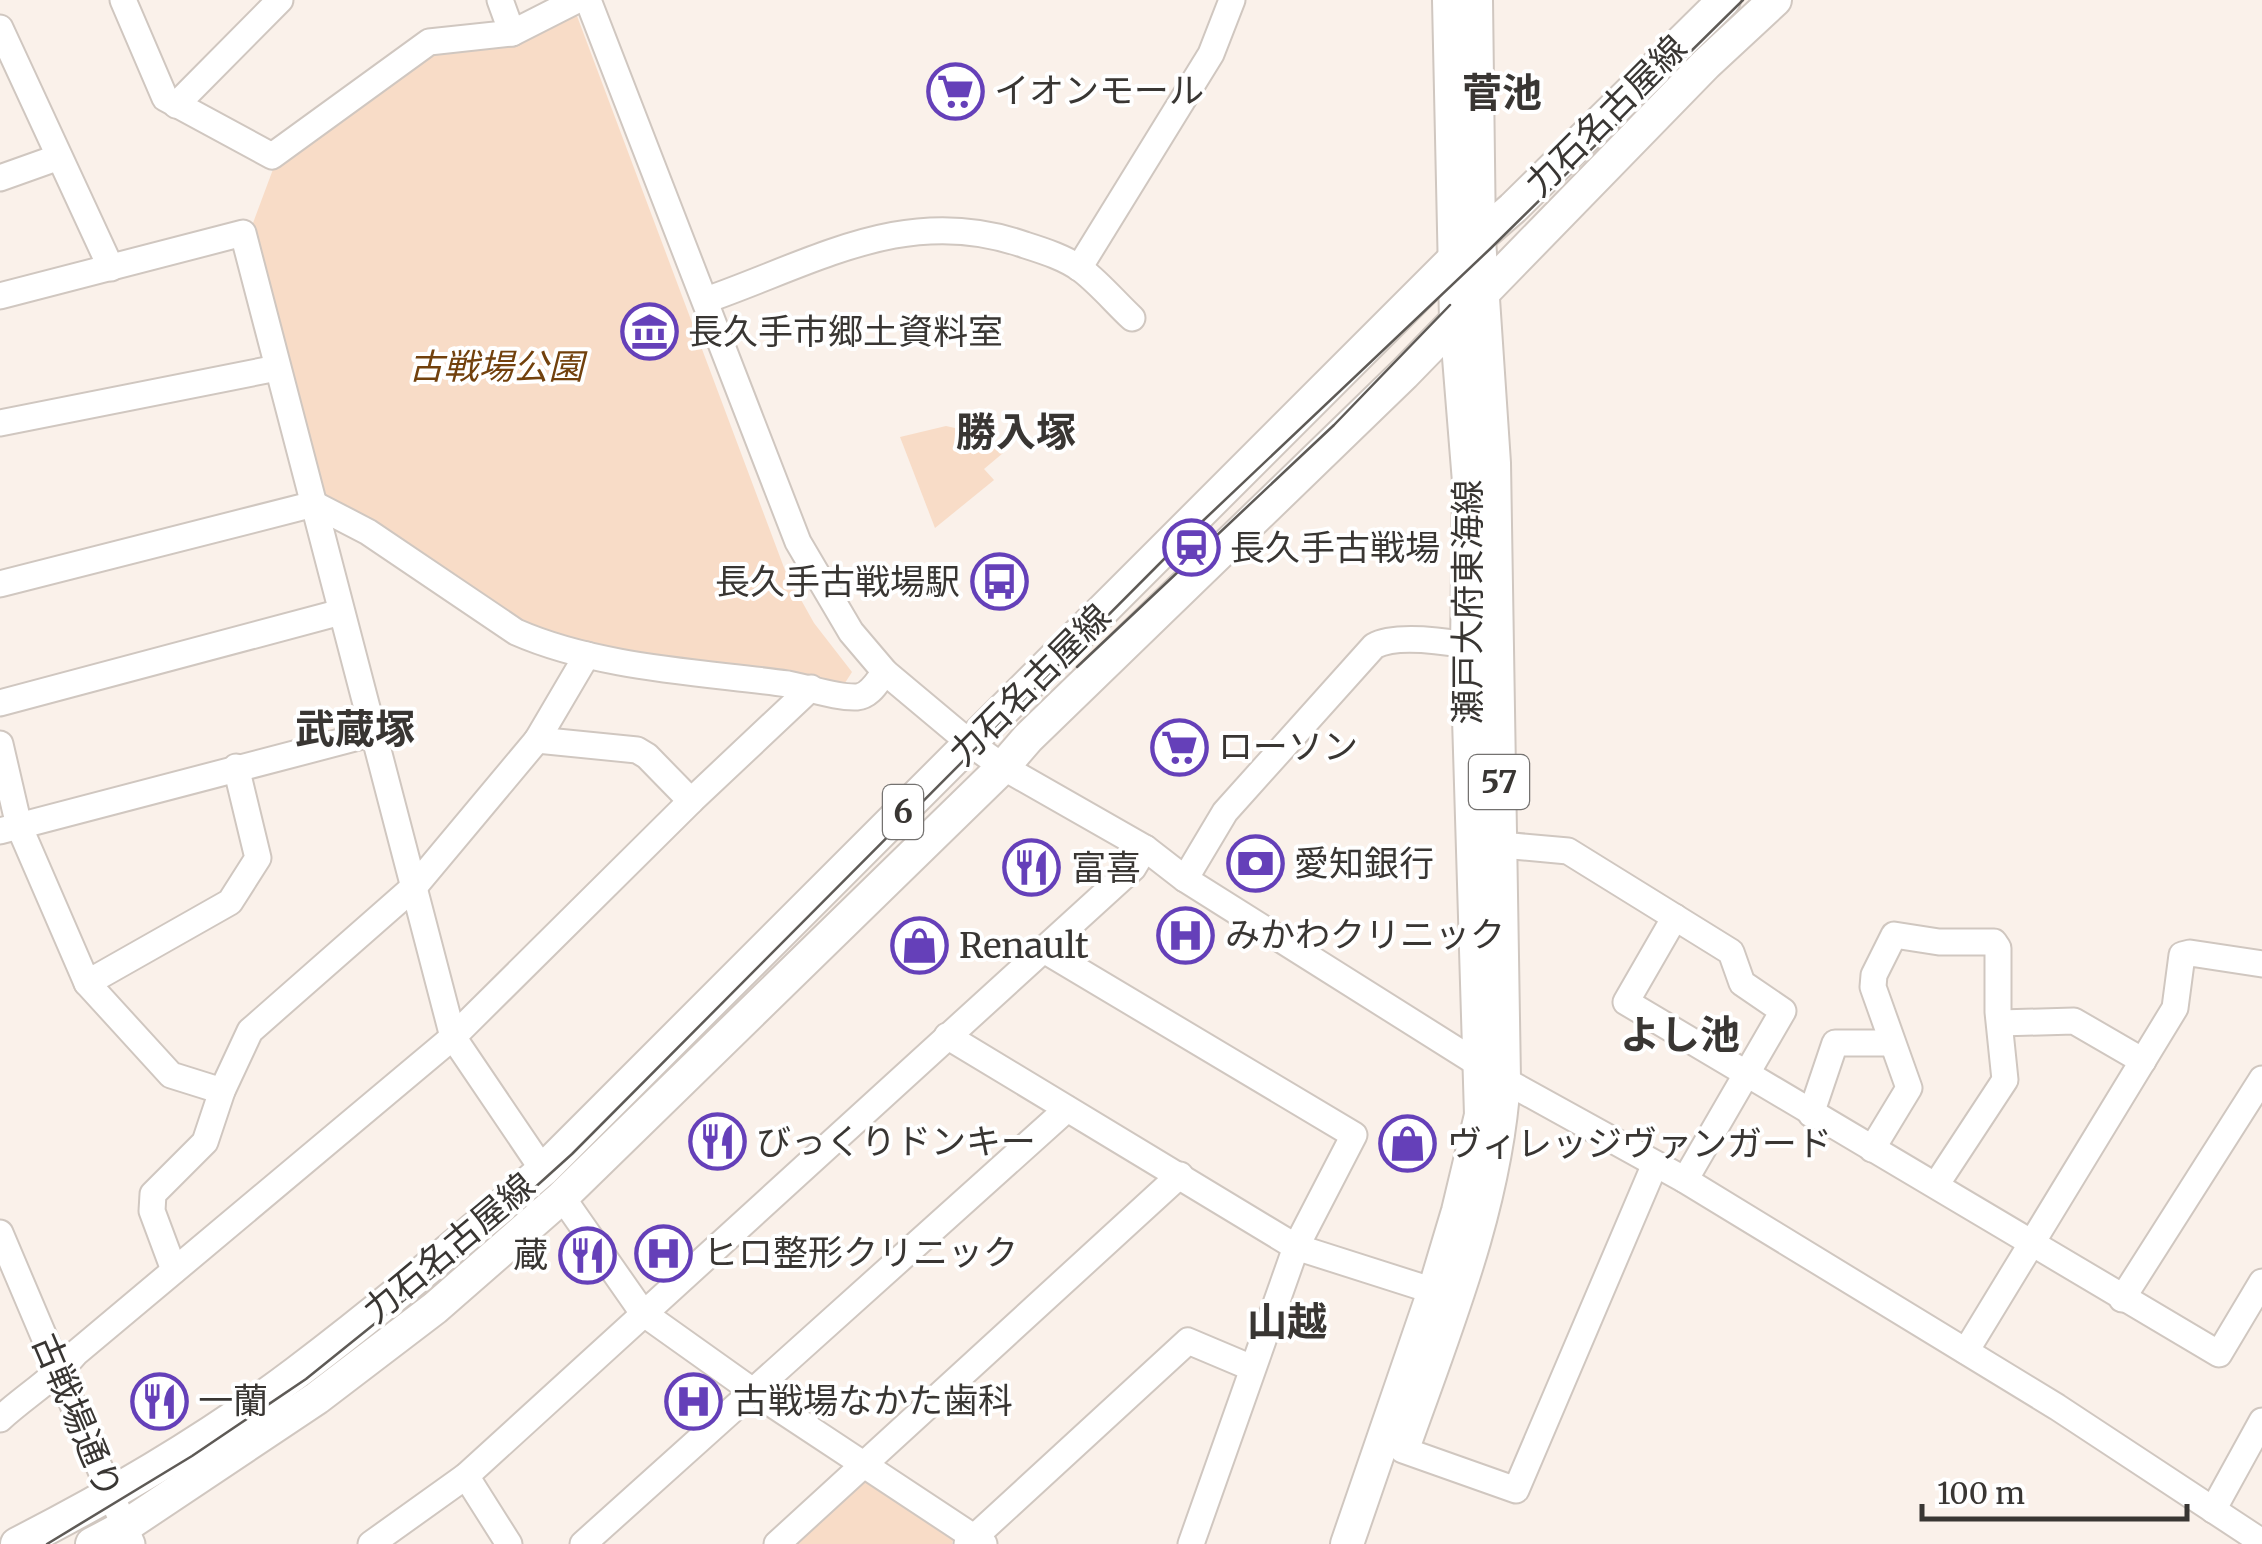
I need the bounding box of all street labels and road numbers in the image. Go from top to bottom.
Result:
street label: 力石名古屋線 [1516,26,1696,206]
street label: 瀬戸大府東海線 [1446,479,1490,725]
street label: 力石名古屋線 [940,595,1120,775]
road number: 57 [1469,755,1529,809]
road number: 6 [883,785,923,839]
street label: 力石名古屋線 [354,1164,544,1332]
street label: 古戦場通り [23,1327,131,1505]

